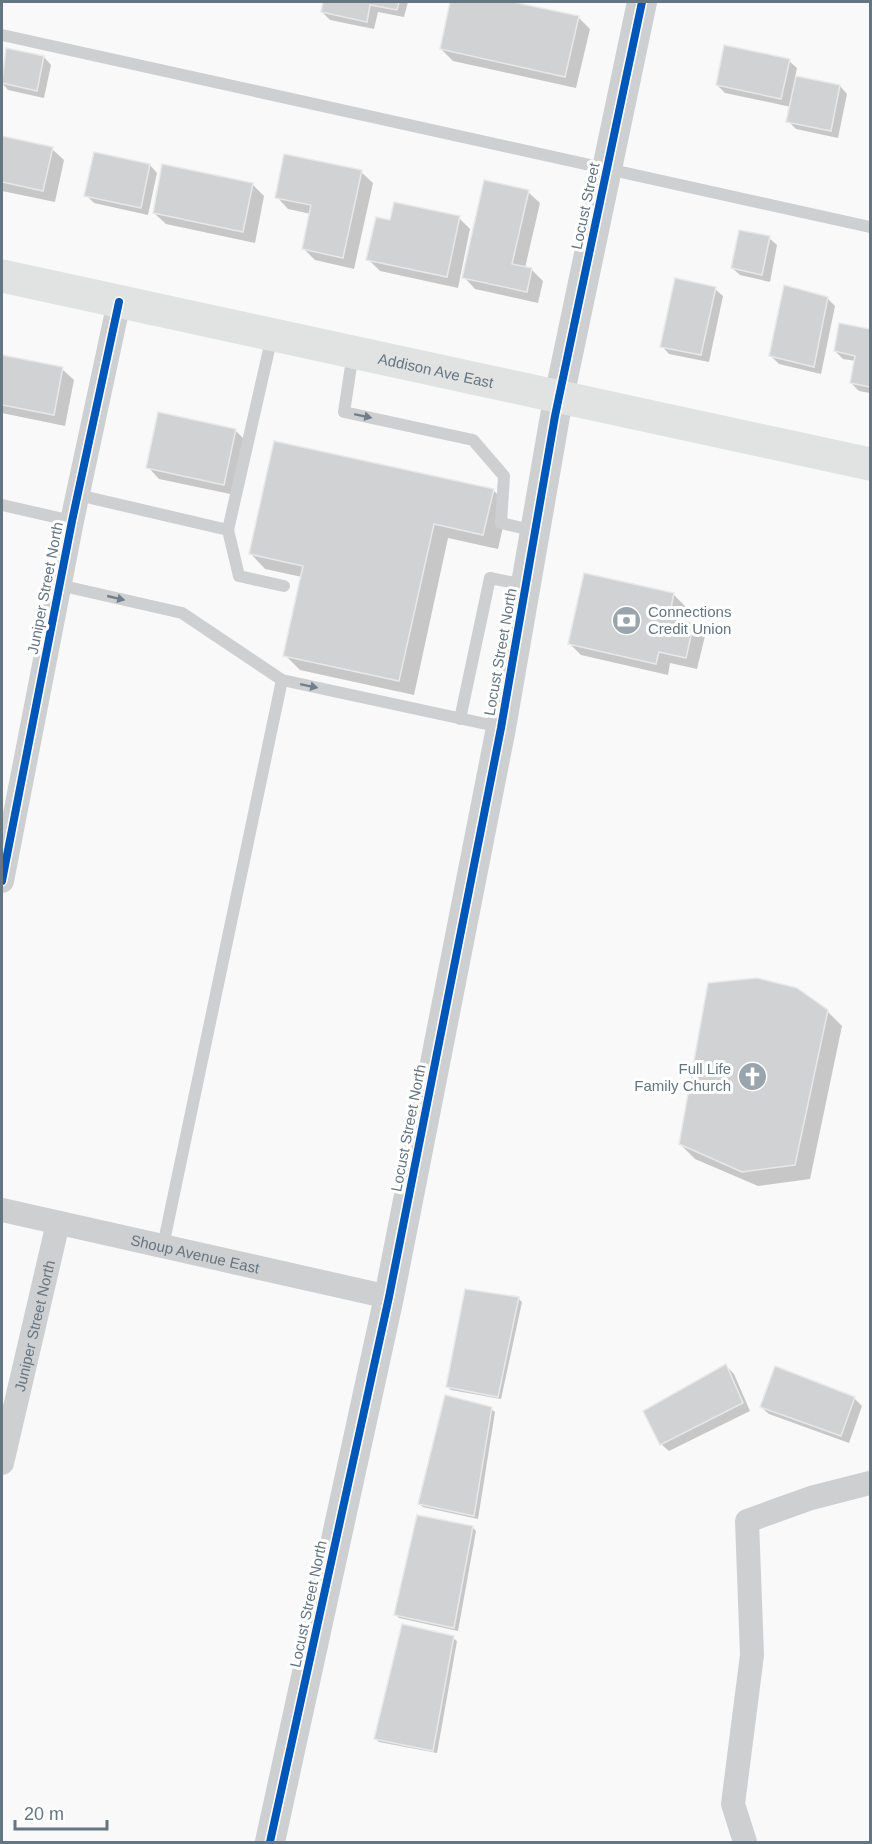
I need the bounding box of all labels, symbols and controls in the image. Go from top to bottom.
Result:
street label: Locust Street [567,160,603,251]
street label: Addison Ave East [377,349,496,391]
one-way arrow [353,412,372,421]
street label: Juniper Street North [24,520,66,656]
street label: Locust Street North [480,587,520,717]
one-way arrow [107,594,125,604]
place label: Connections Credit Union [648,603,731,637]
bank icon: Connections Credit Union [611,604,643,636]
one-way arrow [300,682,319,691]
place label: Full Life Family Church [634,1060,731,1094]
church icon: Full Life Family Church [736,1061,768,1093]
street label: Locust Street North [387,1063,429,1193]
street label: Shoup Avenue East [129,1231,262,1276]
street label: Juniper Street North [11,1258,58,1393]
street label: Locust Street North [286,1539,330,1669]
scale bar [15,1793,106,1831]
text: 20 m [24,1804,64,1824]

